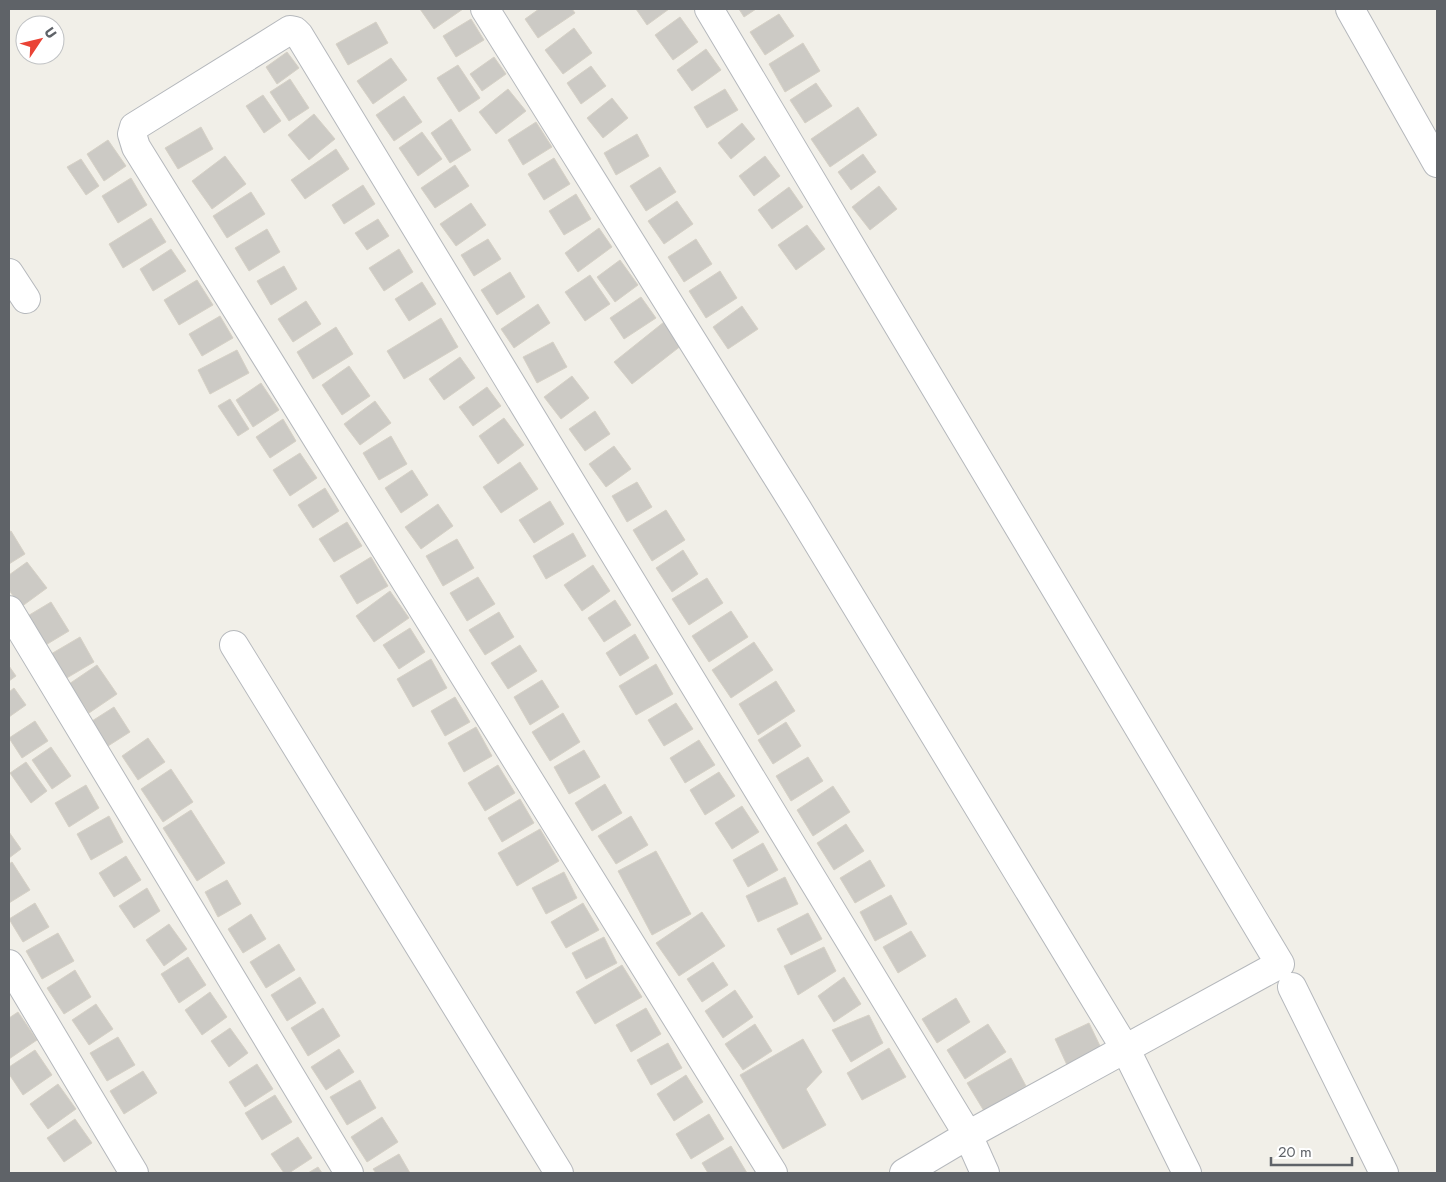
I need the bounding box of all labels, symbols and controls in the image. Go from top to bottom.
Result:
north arrow [15,15,65,65]
text: U [40,23,62,42]
scale bar [1271,1134,1352,1166]
text: 20 m [1278,1141,1312,1163]

